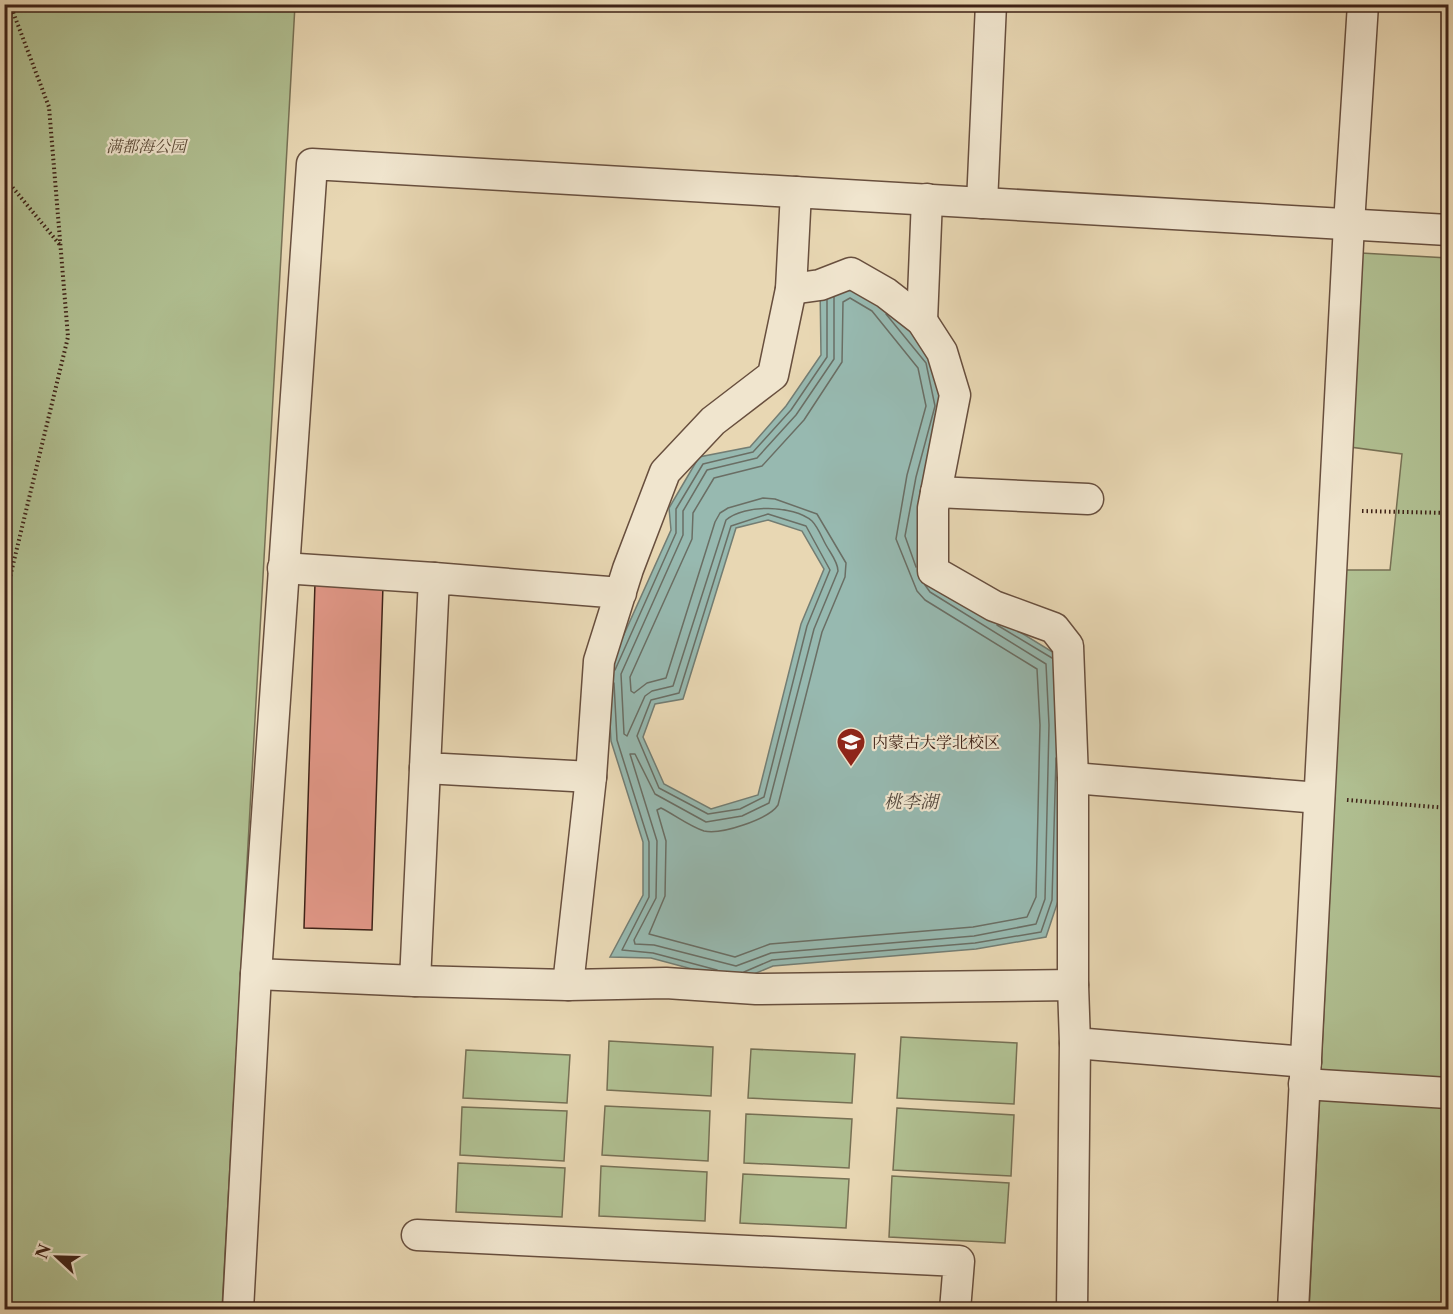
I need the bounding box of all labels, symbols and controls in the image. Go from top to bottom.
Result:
park label: 满都海公园 [106,136,189,156]
school or university icon: 内蒙古大学北校区 [835,726,867,768]
place label: 内蒙古大学北校区 [872,732,1000,752]
water label: 桃李湖 [884,791,941,813]
north arrow [27,1227,87,1287]
text: N [31,1241,55,1262]

